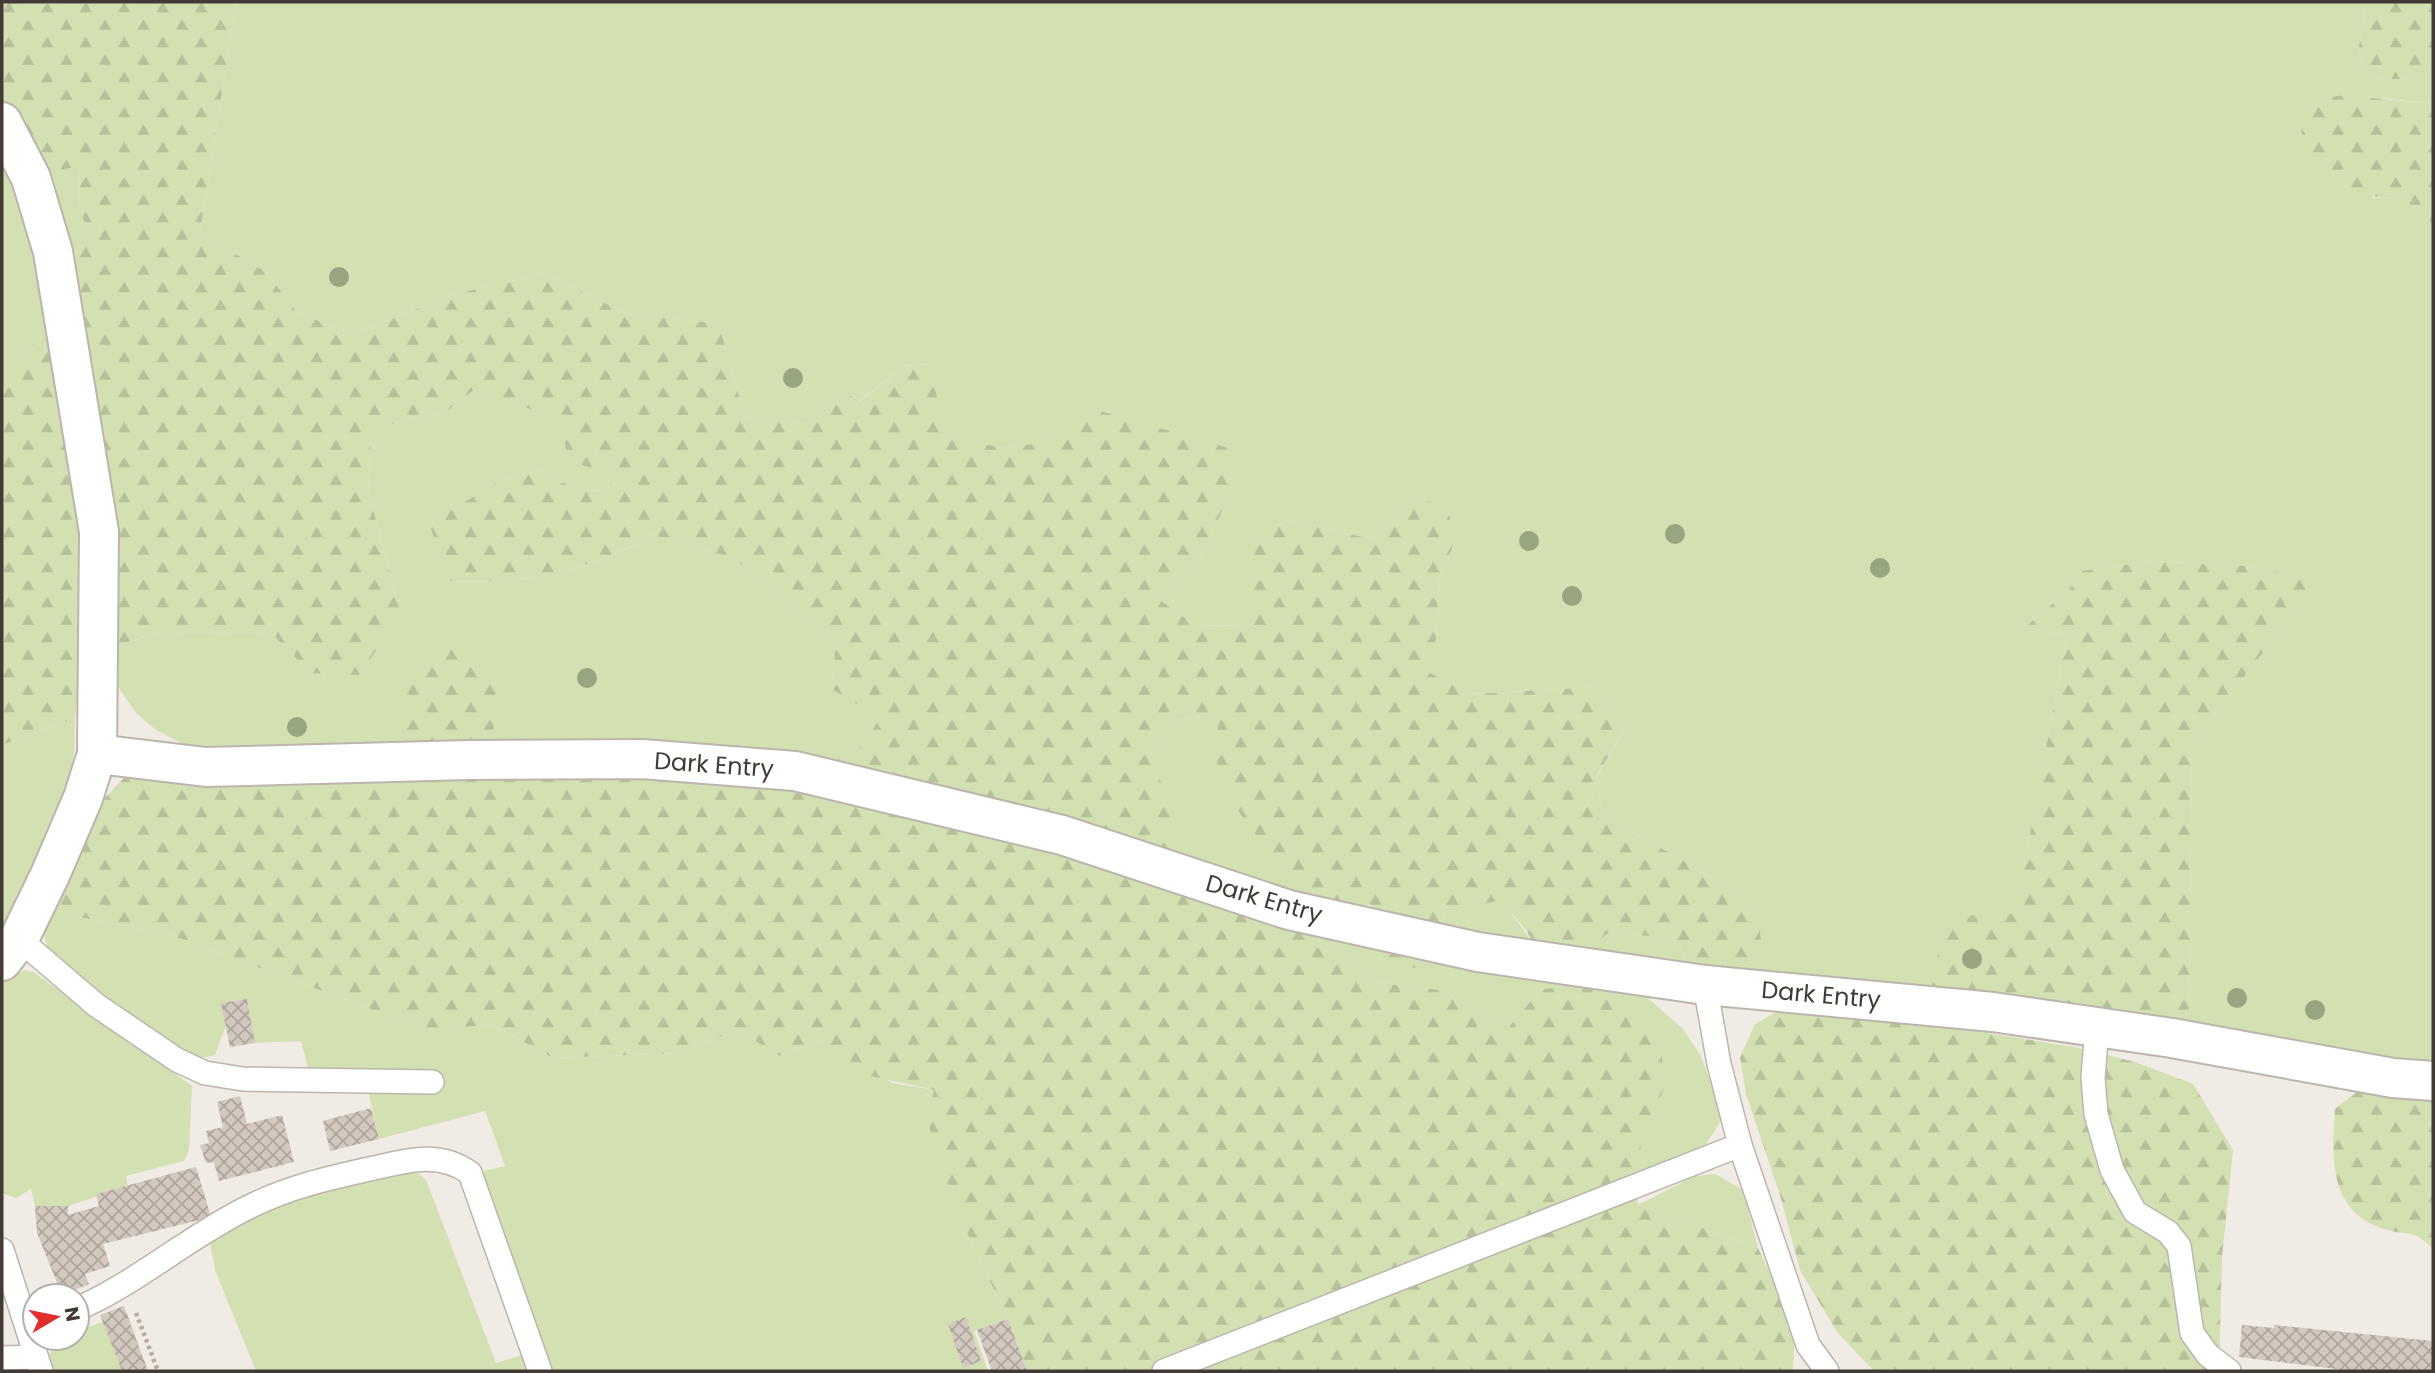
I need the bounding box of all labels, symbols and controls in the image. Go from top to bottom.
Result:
street label: Dark Entry [653,744,775,785]
street label: Dark Entry [1202,866,1327,931]
street label: Dark Entry [1760,973,1883,1016]
north arrow [21,1282,91,1352]
text: N [58,1305,87,1324]

